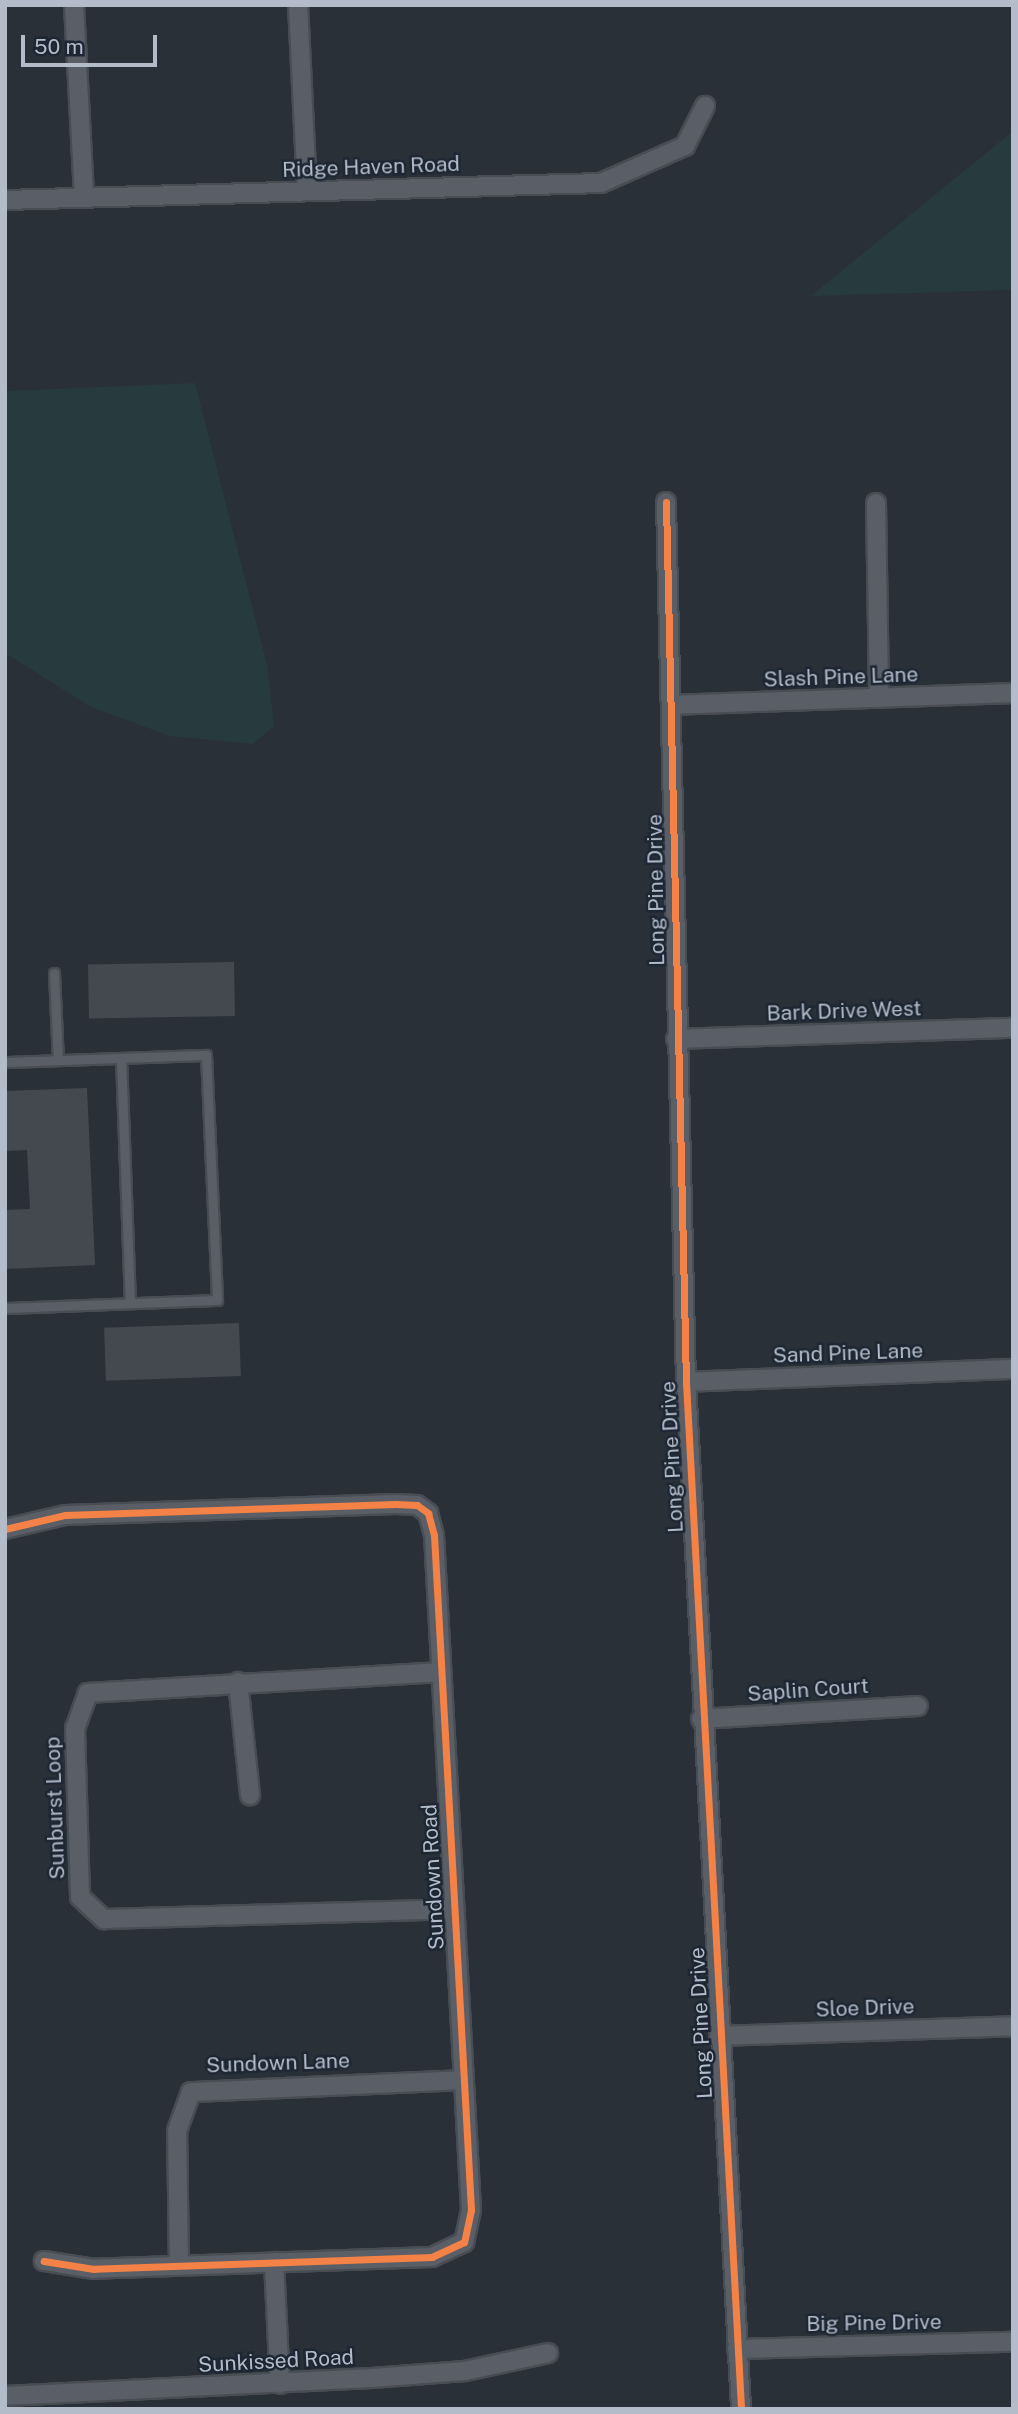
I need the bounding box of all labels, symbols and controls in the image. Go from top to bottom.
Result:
scale bar [24,21,161,65]
text: 50 m [34,34,84,59]
street label: Ridge Haven Road [282,151,460,183]
street label: Slash Pine Lane [763,662,919,692]
street label: Long Pine Drive [642,814,670,966]
street label: Bark Drive West [766,996,922,1026]
street label: Sand Pine Lane [772,1338,924,1368]
street label: Long Pine Drive [655,1380,689,1534]
street label: Saplin Court [746,1673,870,1707]
street label: Sunburst Loop [40,1736,70,1880]
street label: Sundown Road [417,1803,449,1951]
street label: Long Pine Drive [684,1946,718,2100]
street label: Sloe Drive [815,1994,915,2022]
street label: Sundown Lane [206,2048,350,2078]
street label: Big Pine Drive [806,2309,942,2337]
street label: Sunkissed Road [197,2344,355,2378]

